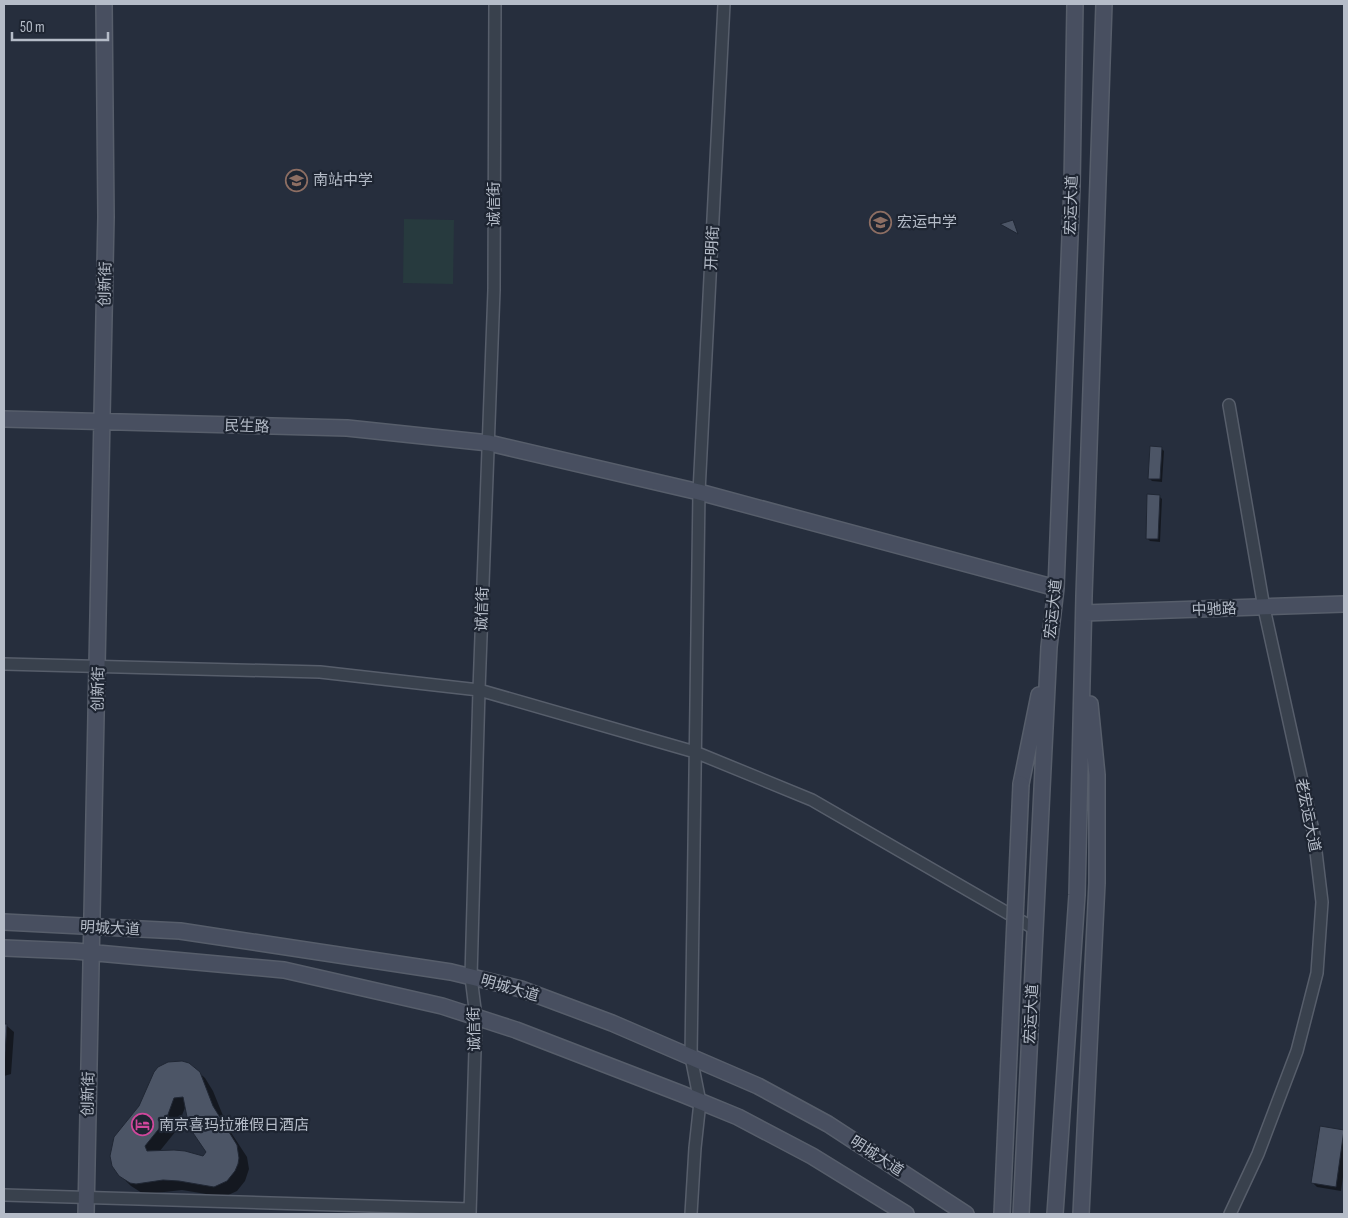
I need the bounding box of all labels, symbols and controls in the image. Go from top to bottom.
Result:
scale bar [12,10,109,42]
text: 50 m [20,18,45,37]
school or university icon: 南站中学 [285,168,309,192]
place label: 南站中学 [313,171,373,190]
street label: 宏运大道 [1061,175,1082,235]
street label: 诚信街 [485,181,504,227]
school or university icon: 宏运中学 [869,210,893,234]
place label: 宏运中学 [897,213,957,232]
street label: 开明街 [702,225,723,271]
street label: 创新街 [96,261,115,307]
street label: 民生路 [224,416,270,437]
street label: 宏运大道 [1041,578,1066,640]
street label: 诚信街 [472,586,493,632]
street label: 中驰路 [1191,599,1237,620]
street label: 创新街 [89,666,108,712]
street label: 老宏运大道 [1291,776,1324,854]
street label: 明城大道 [80,917,140,940]
street label: 明城大道 [478,971,541,1006]
street label: 宏运大道 [1020,984,1043,1044]
street label: 诚信街 [465,1006,484,1052]
street label: 创新街 [79,1071,98,1117]
hotel icon: 南京喜玛拉雅假日酒店 [131,1113,155,1137]
place label: 南京喜玛拉雅假日酒店 [159,1116,309,1135]
street label: 明城大道 [846,1132,907,1181]

